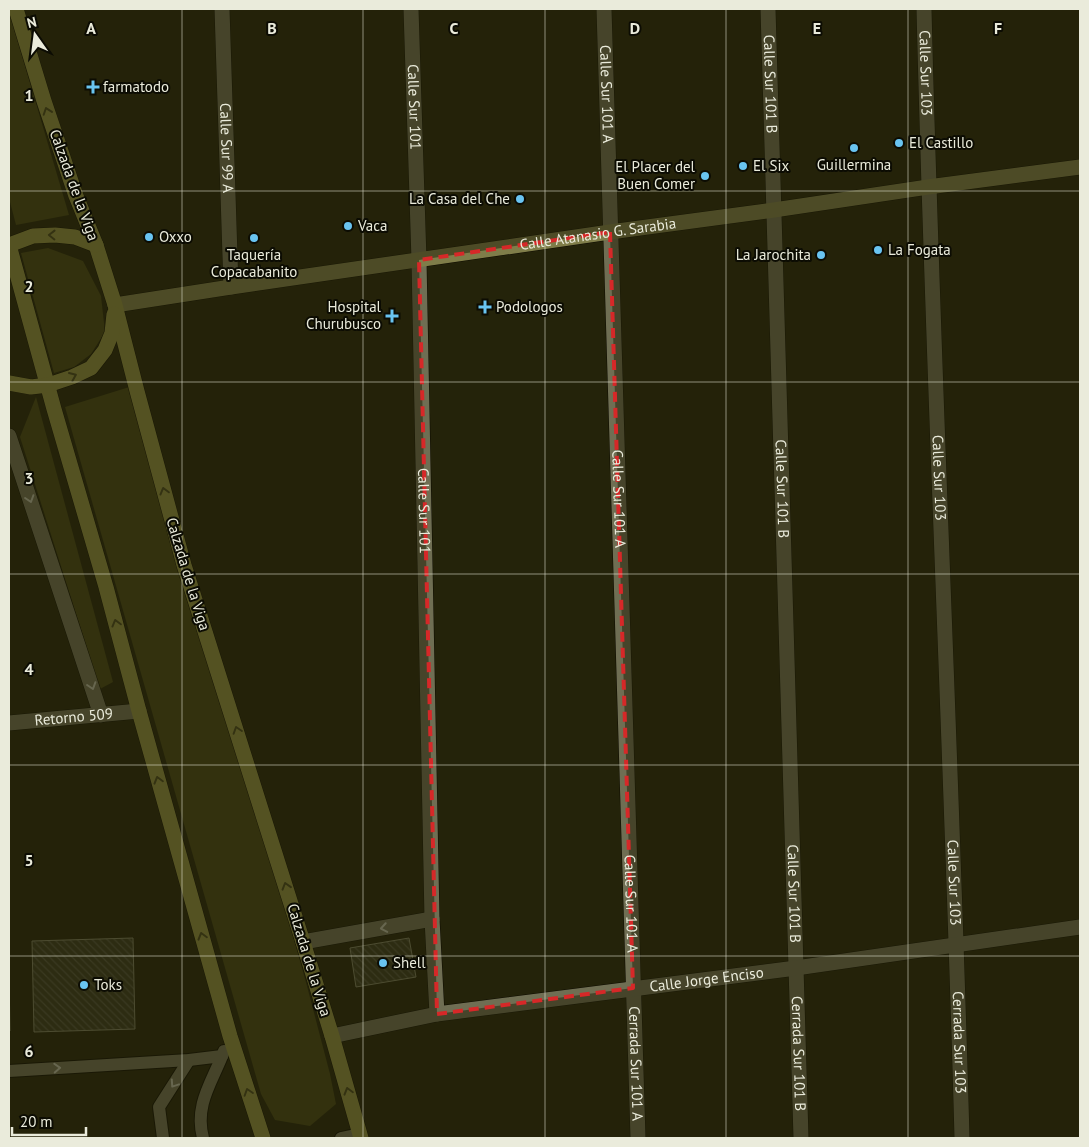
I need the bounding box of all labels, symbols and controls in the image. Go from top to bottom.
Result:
north arrow [10,10,60,60]
text: N [25,13,38,32]
text: A [86,18,96,38]
text: B [267,18,277,38]
text: C [450,18,459,38]
text: D [630,18,640,38]
text: E [813,18,821,38]
text: F [994,18,1002,38]
street label: Calle Sur 103 [916,30,937,116]
street label: Calle Sur 101 B [760,34,782,134]
street label: Calle Sur 101 A [596,45,618,144]
street label: Calle Sur 101 [404,64,425,150]
place label: farmatodo [103,77,169,96]
marker: farmatodo [87,81,99,93]
text: 1 [24,85,34,105]
street label: Calle Sur 99 A [216,103,238,193]
one-way arrow [43,107,53,115]
street label: Calzada de la Viga [46,127,103,243]
place label: El Castillo [909,133,973,152]
marker: El Castillo [893,137,905,149]
marker: Guillermina [848,142,860,154]
place label: Guillermina [817,155,891,174]
place label: El Six [753,156,789,175]
place label: El Placer del Buen Comer [615,157,696,193]
marker: El Six [737,160,749,172]
marker: El Placer del Buen Comer [699,170,711,182]
place label: La Casa del Che [409,189,510,208]
marker: La Casa del Che [514,193,526,205]
street label: Calle Atanasio G. Sarabia [518,213,677,254]
place label: Vaca [357,216,387,235]
marker: Vaca [342,220,354,232]
place label: Oxxo [159,227,192,246]
one-way arrow [48,230,56,240]
marker: Oxxo [143,231,155,243]
marker: Taquería Copacabanito [248,232,260,244]
place label: La Fogata [888,240,951,259]
marker: La Fogata [872,244,884,256]
place label: Taquería Copacabanito [211,245,297,281]
place label: La Jarochita [736,245,811,264]
marker: La Jarochita [815,249,827,261]
text: 2 [24,276,34,296]
place label: Hospital Churubusco [306,297,382,333]
place label: Podologos [496,297,563,316]
marker: Podologos [478,300,492,314]
marker: Hospital Churubusco [385,309,399,323]
one-way arrow [68,372,77,383]
street label: Calle Sur 103 [928,434,951,521]
street label: Calle Sur 101 B [772,439,793,538]
street label: Calle Sur 101 A [608,449,630,548]
text: 3 [24,468,34,488]
street label: Calle Sur 101 [414,468,435,554]
one-way arrow [159,487,170,496]
one-way arrow [24,494,34,503]
street label: Calzada de la Viga [162,515,215,633]
one-way arrow [111,619,121,627]
text: 4 [24,659,34,679]
one-way arrow [86,682,96,690]
street label: Retorno 509 [34,703,114,730]
one-way arrow [233,727,243,735]
one-way arrow [154,776,164,784]
street label: Calle Sur 103 [944,839,966,926]
street label: Calle Sur 101 B [783,844,805,943]
text: 5 [24,850,34,870]
street label: Calle Sur 101 A [620,854,642,953]
one-way arrow [281,882,291,890]
street label: Calzada de la Viga [283,901,336,1019]
one-way arrow [380,922,389,932]
one-way arrow [198,932,208,941]
place label: Shell [393,953,426,972]
marker: Shell [377,957,389,969]
street label: Calle Jorge Enciso [648,962,765,996]
place label: Toks [94,975,122,994]
marker: Toks [78,979,90,991]
street label: Cerrada Sur 103 [949,991,971,1094]
street label: Cerrada Sur 101 B [788,996,810,1112]
street label: Cerrada Sur 101 A [625,1006,647,1121]
text: 6 [24,1041,34,1061]
one-way arrow [54,1063,62,1074]
one-way arrow [171,1078,180,1087]
one-way arrow [343,1087,354,1096]
one-way arrow [243,1088,253,1097]
scale bar [12,1104,86,1136]
text: 20 m [20,1112,53,1131]

